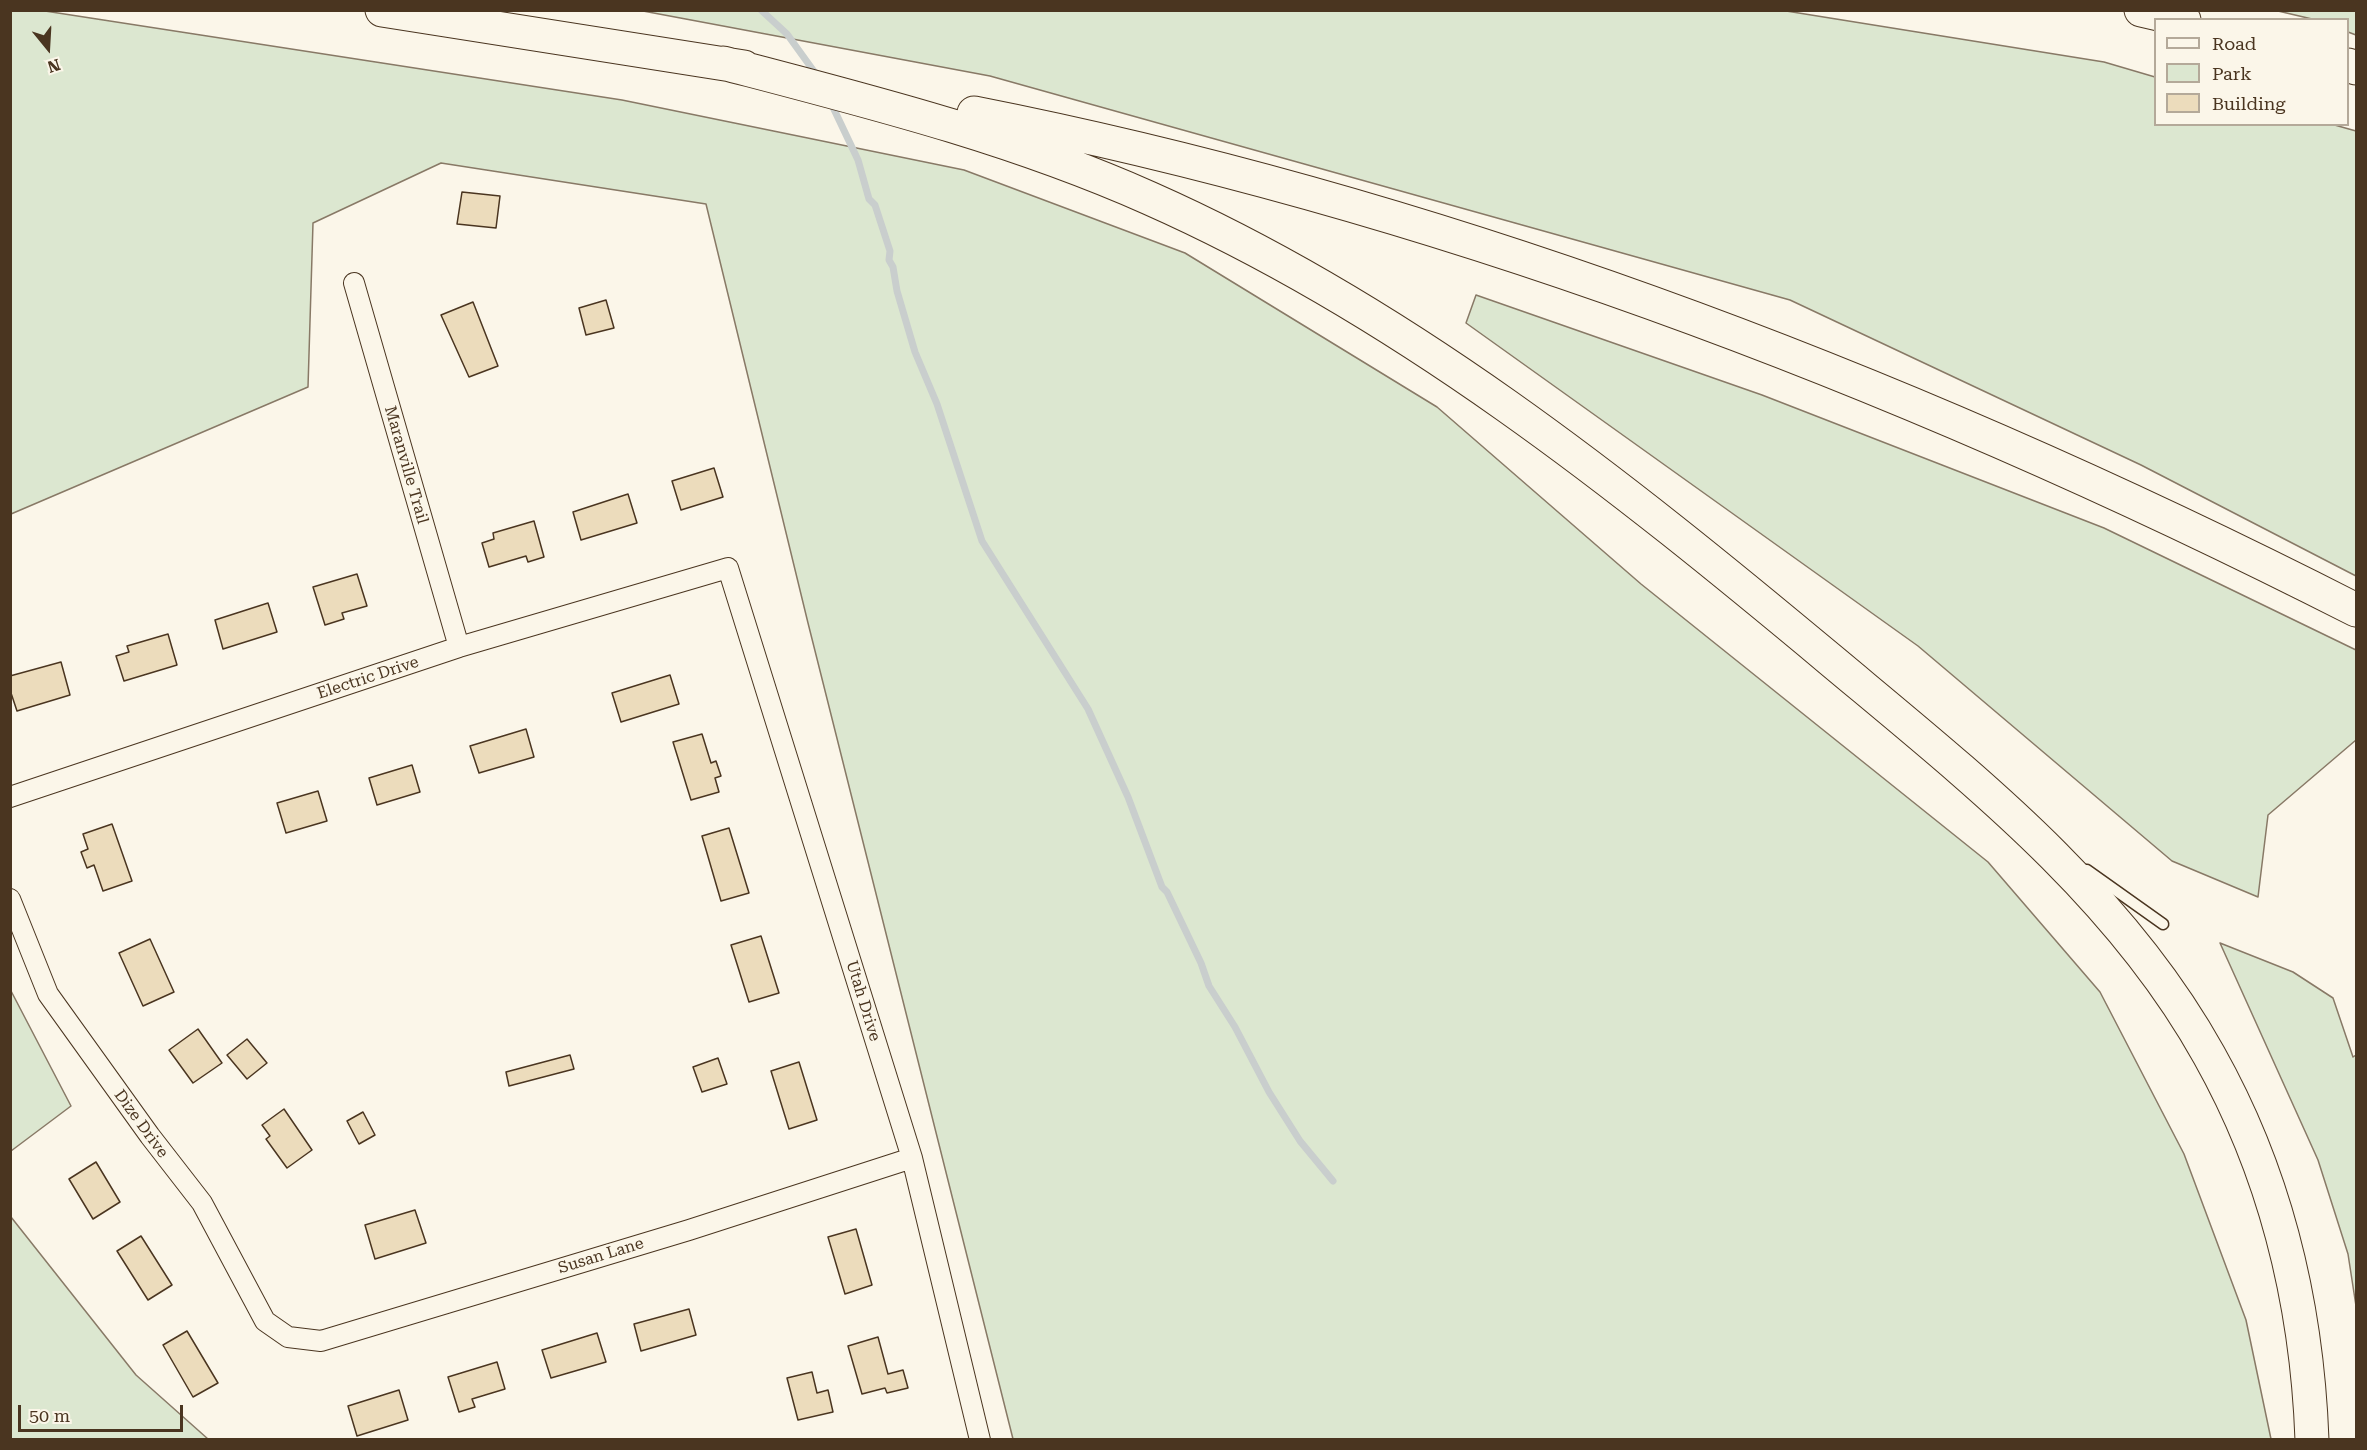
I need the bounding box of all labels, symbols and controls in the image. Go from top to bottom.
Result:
north arrow [18,18,78,78]
legend [2154,18,2349,126]
text: Road [2212,33,2256,54]
text: N [45,55,63,77]
text: Park [2212,63,2252,84]
text: Building [2212,93,2286,114]
street label: Maranville Trail [380,404,432,526]
street label: Electric Drive [315,653,421,703]
street label: Utah Drive [842,958,884,1044]
street label: Dize Drive [110,1086,172,1162]
street label: Susan Lane [556,1234,646,1278]
scale bar [21,1393,186,1431]
text: 50 m [29,1405,70,1426]

